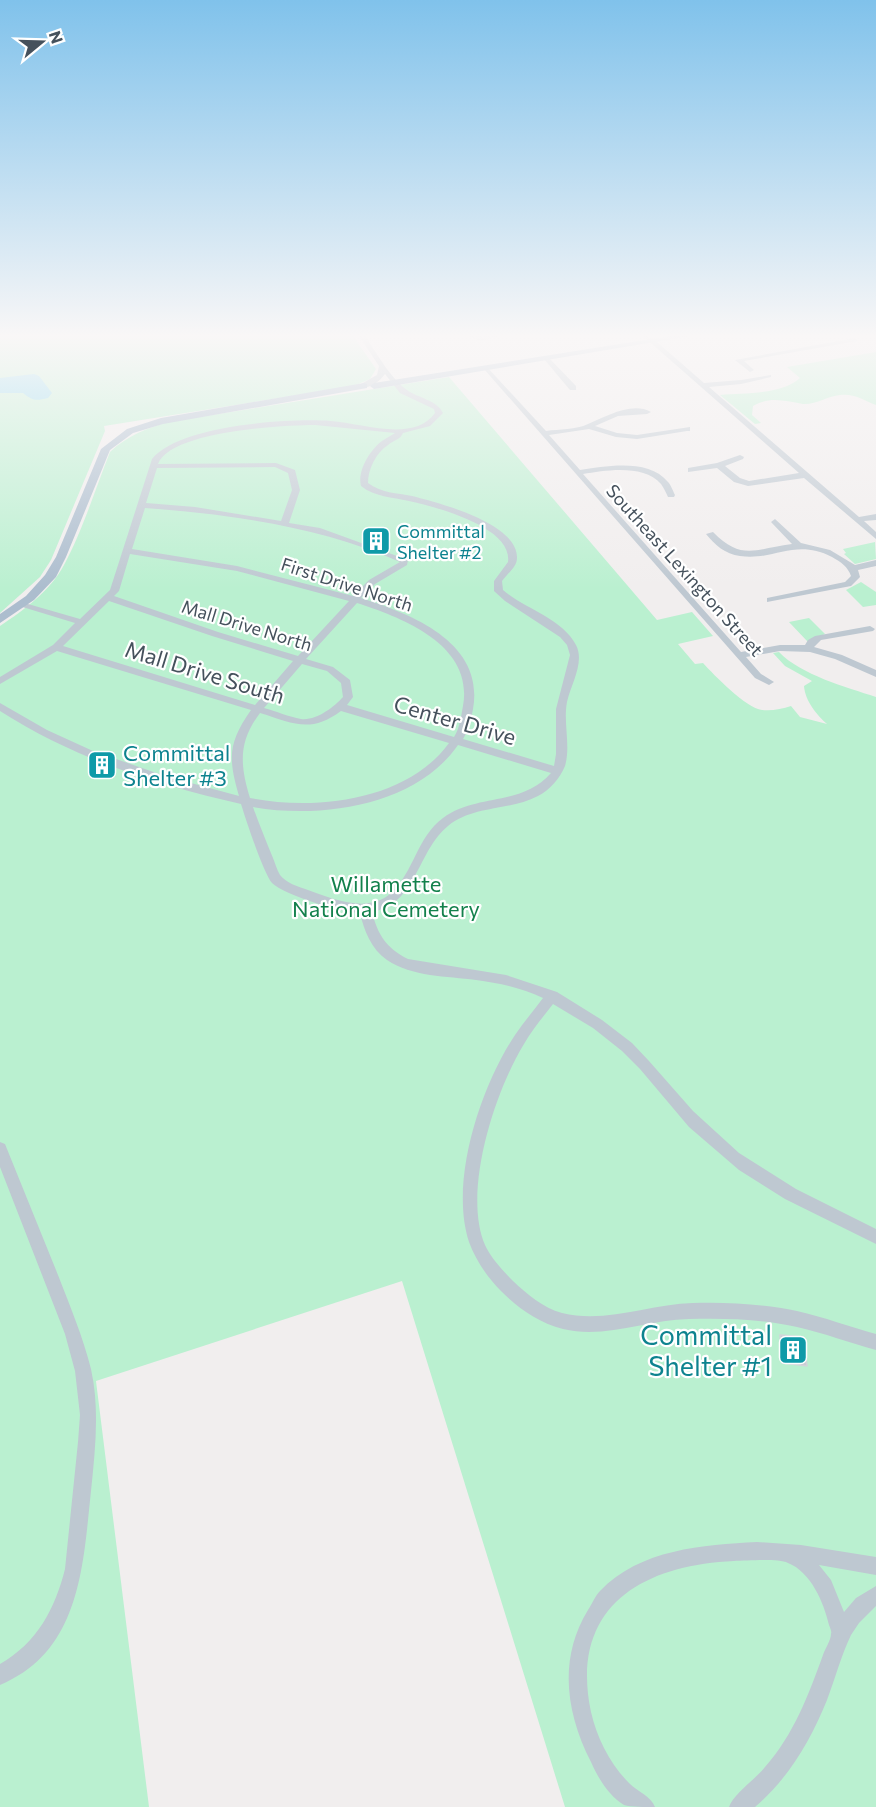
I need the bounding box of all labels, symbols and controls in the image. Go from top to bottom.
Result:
north arrow [12,12,72,72]
text: N [46,28,68,46]
street label: Southeast Lexington Street [602,480,768,660]
place label: Committal Shelter #2 [397,520,485,563]
building icon: Committal Shelter #2 [360,525,392,557]
street label: First Drive North [278,552,416,616]
street label: Mall Drive North [179,595,315,655]
street label: Mall Drive South [122,635,288,709]
street label: Center Drive [391,690,519,750]
place label: Committal Shelter #3 [123,739,230,791]
building icon: Committal Shelter #3 [86,749,118,781]
park label: Willamette National Cemetery [292,870,480,922]
place label: Committal Shelter #1 [640,1318,772,1382]
building icon: Committal Shelter #1 [777,1334,809,1366]

